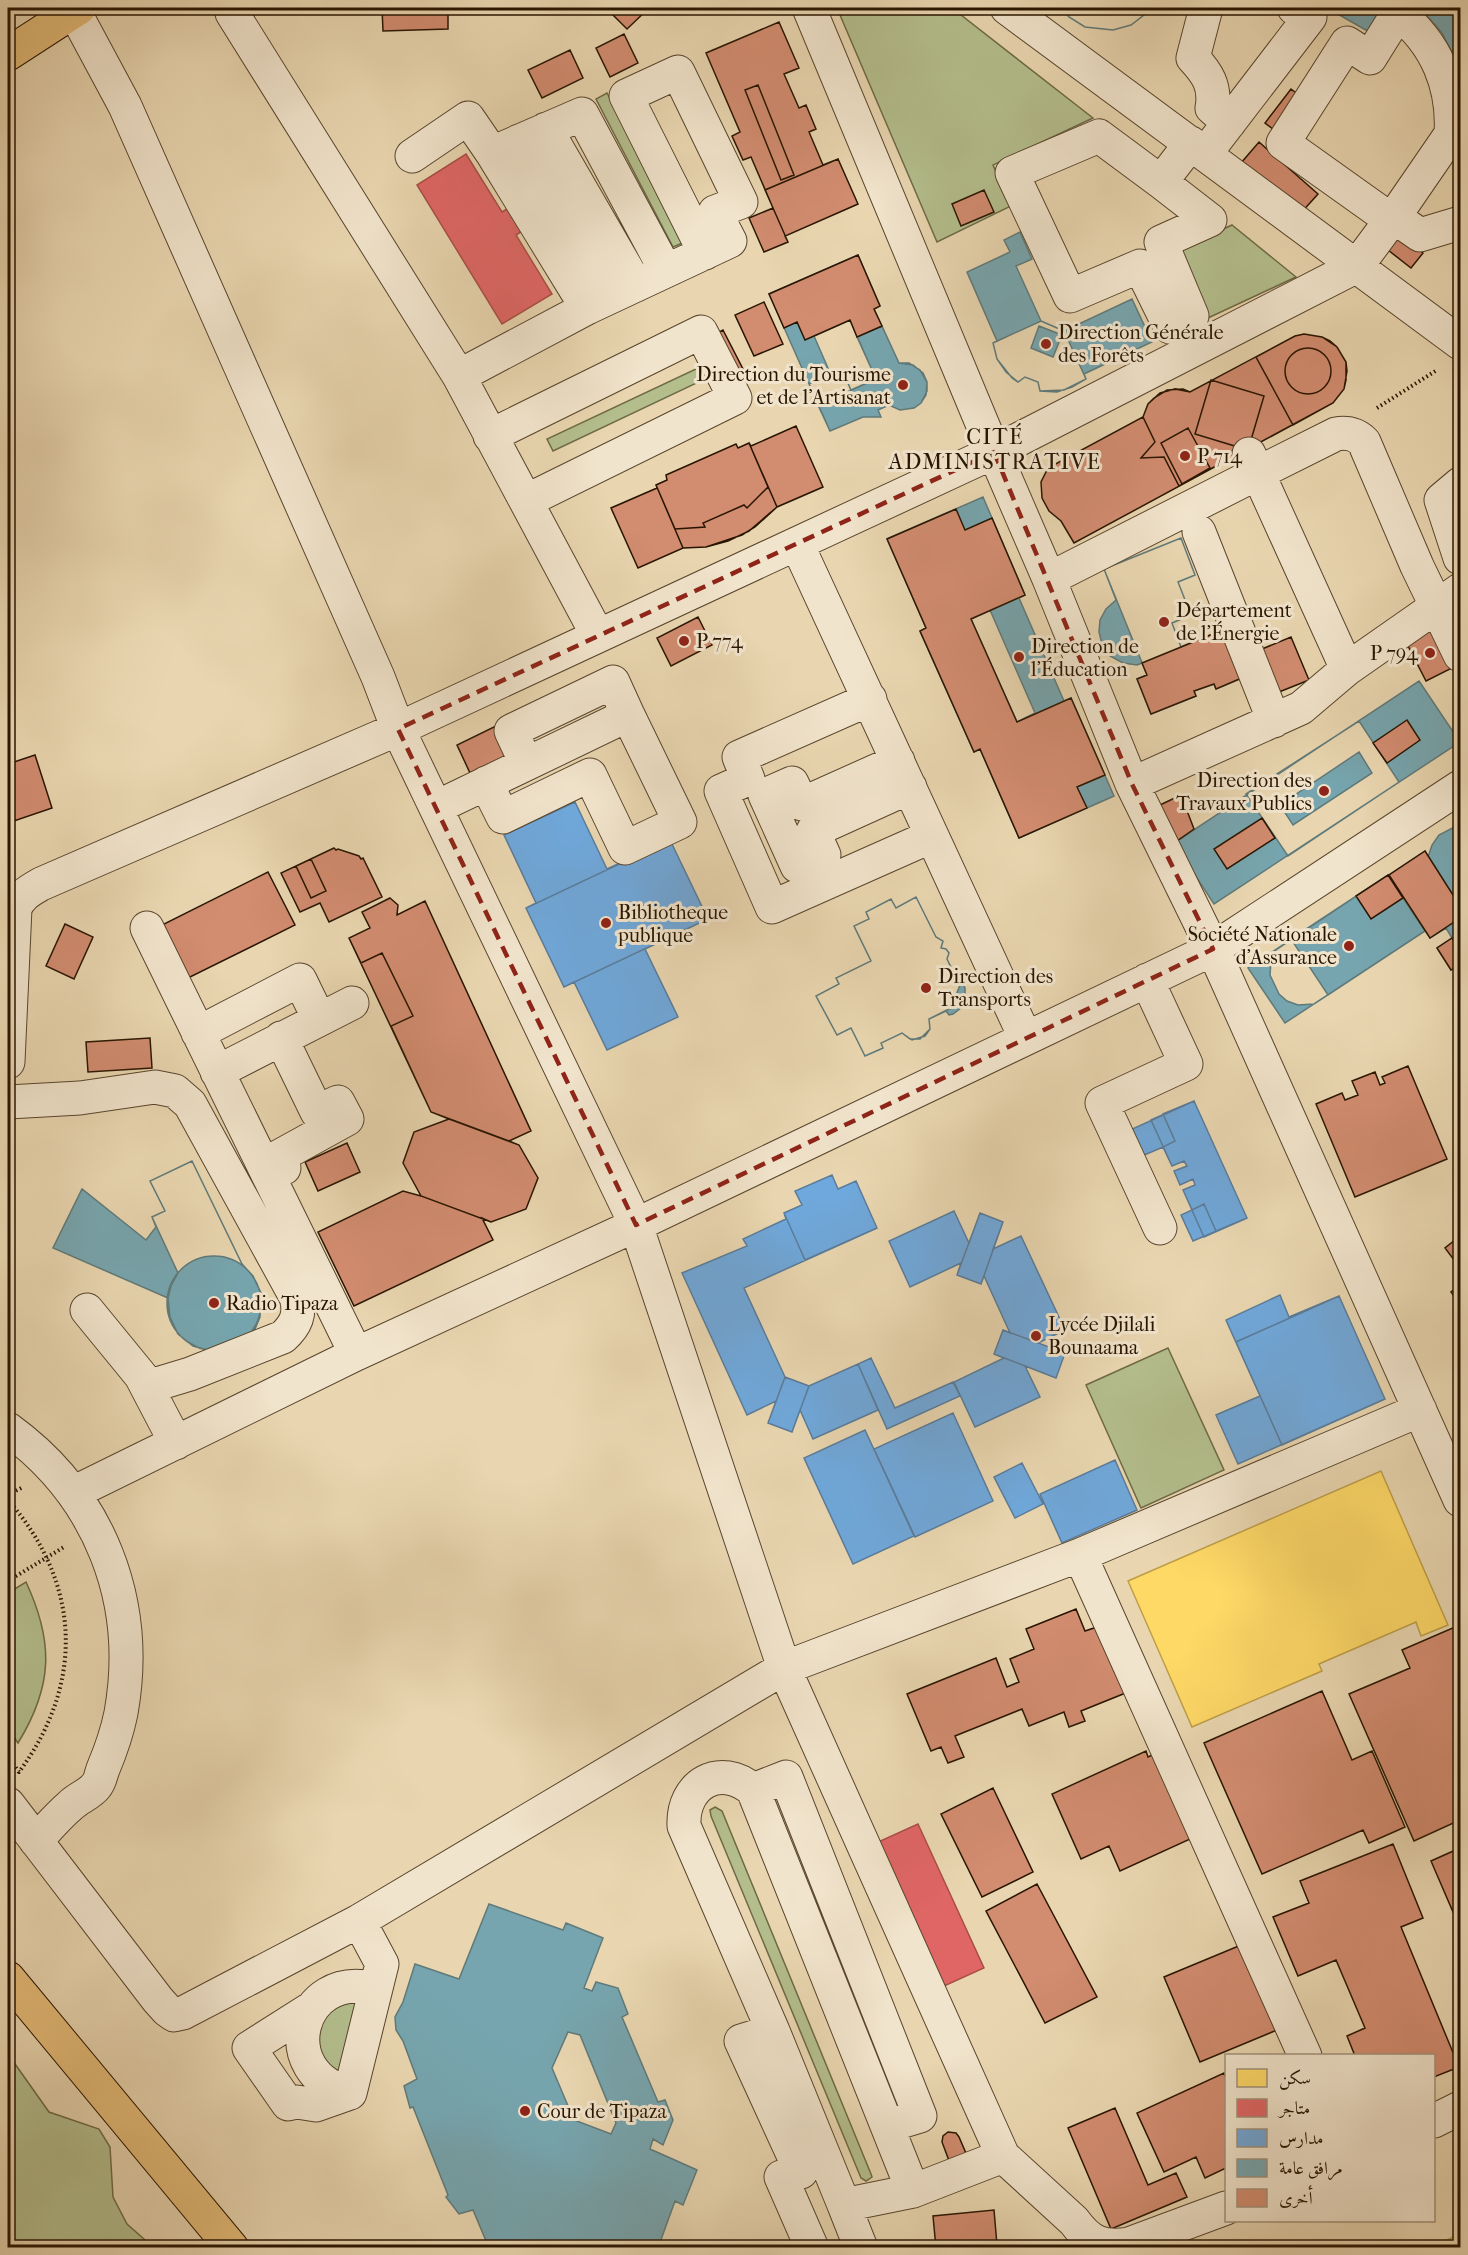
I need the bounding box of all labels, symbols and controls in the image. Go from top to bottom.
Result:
place label: Direction Générale des Forêts [1058,321,1224,367]
marker: Direction Générale des Forêts [1039,337,1053,351]
place label: Direction du Tourisme et de l'Artisanat [696,363,891,409]
marker: Direction du Tourisme et de l'Artisanat [896,378,910,392]
district label: CITÉ ADMINISTRATIVE [888,423,1101,475]
place label: P 714 [1197,445,1243,468]
marker: P 714 [1178,449,1192,463]
place label: Département de l'Énergie [1176,599,1292,645]
marker: Département de l'Énergie [1157,615,1171,629]
place label: P 774 [696,630,744,653]
marker: P 774 [677,634,691,648]
place label: Direction de l'Éducation [1030,635,1139,681]
place label: P 794 [1370,642,1419,665]
marker: P 794 [1423,646,1437,660]
marker: Direction de l'Éducation [1012,650,1026,664]
place label: Direction des Travaux Publics [1176,769,1312,815]
marker: Direction des Travaux Publics [1317,784,1331,798]
place label: Bibliotheque publique [617,901,728,947]
marker: Bibliotheque publique [599,916,613,930]
place label: Société Nationale d'Assurance [1188,923,1337,969]
marker: Société Nationale d'Assurance [1342,939,1356,953]
place label: Direction des Transports [938,965,1053,1011]
marker: Direction des Transports [919,981,933,995]
place label: Radio Tipaza [226,1292,339,1315]
marker: Radio Tipaza [207,1296,221,1310]
place label: Lycée Djilali Bounaama [1048,1313,1155,1359]
marker: Lycée Djilali Bounaama [1029,1329,1043,1343]
legend [1225,2054,1435,2222]
text: سكن [1279,2068,1311,2090]
text: متاجر [1277,2098,1310,2119]
place label: Cour de Tipaza [537,2100,668,2123]
marker: Cour de Tipaza [518,2104,532,2118]
text: مدارس [1279,2128,1323,2149]
text: مرافق عامة [1279,2158,1343,2181]
text: أخرى [1279,2185,1314,2209]

